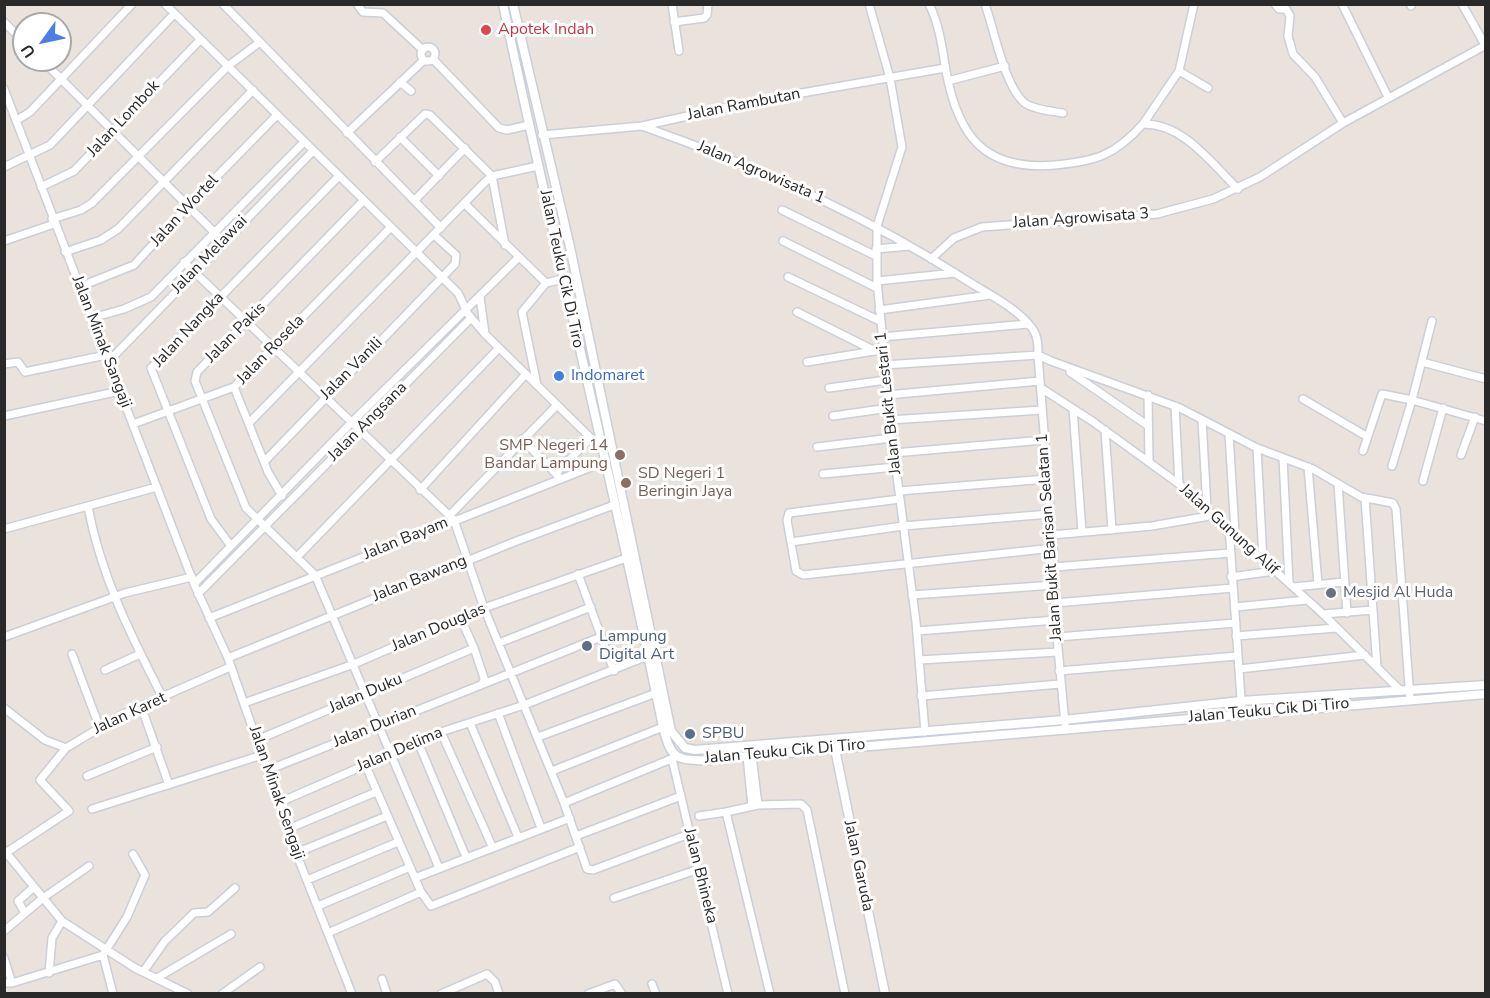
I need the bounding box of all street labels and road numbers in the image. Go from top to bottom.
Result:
street label: Jalan Lombok [84,77,164,161]
street label: Jalan Rambutan [686,85,802,125]
street label: Jalan Agrowisata 1 [694,137,828,209]
street label: Jalan Wortel [147,171,223,251]
street label: Jalan Teuku Cik Di Tiro [535,188,587,350]
street label: Jalan Agrowisata 3 [1012,205,1150,233]
street label: Jalan Melawai [168,212,252,298]
street label: Jalan Minak Sangaji [67,273,135,411]
street label: Jalan Nangka [149,289,229,371]
street label: Jalan Pakis [202,299,270,367]
street label: Jalan Rosela [233,311,309,389]
street label: Jalan Bukit Lestari 1 [872,331,906,475]
street label: Jalan Vanili [317,334,387,404]
street label: Jalan Angsana [324,378,412,466]
street label: Jalan Bukit Barisan Selatan 1 [1033,433,1067,641]
street label: Jalan Gunung Alif [1175,480,1283,580]
street label: Jalan Bayam [361,513,451,565]
street label: Jalan Bawang [370,551,470,607]
street label: Jalan Douglas [389,600,489,656]
street label: Jalan Duku [326,670,406,718]
street label: Jalan Karet [90,689,170,739]
street label: Jalan Teuku Cik Di Tiro [1188,694,1350,728]
street label: Jalan Durian [331,702,419,752]
street label: Jalan Delima [354,723,446,777]
street label: Jalan Minak Sengaji [244,724,308,862]
street label: Jalan Teuku Cik Di Tiro [704,735,866,769]
street label: Jalan Garuda [839,819,877,913]
street label: Jalan Bhineka [679,826,721,926]

